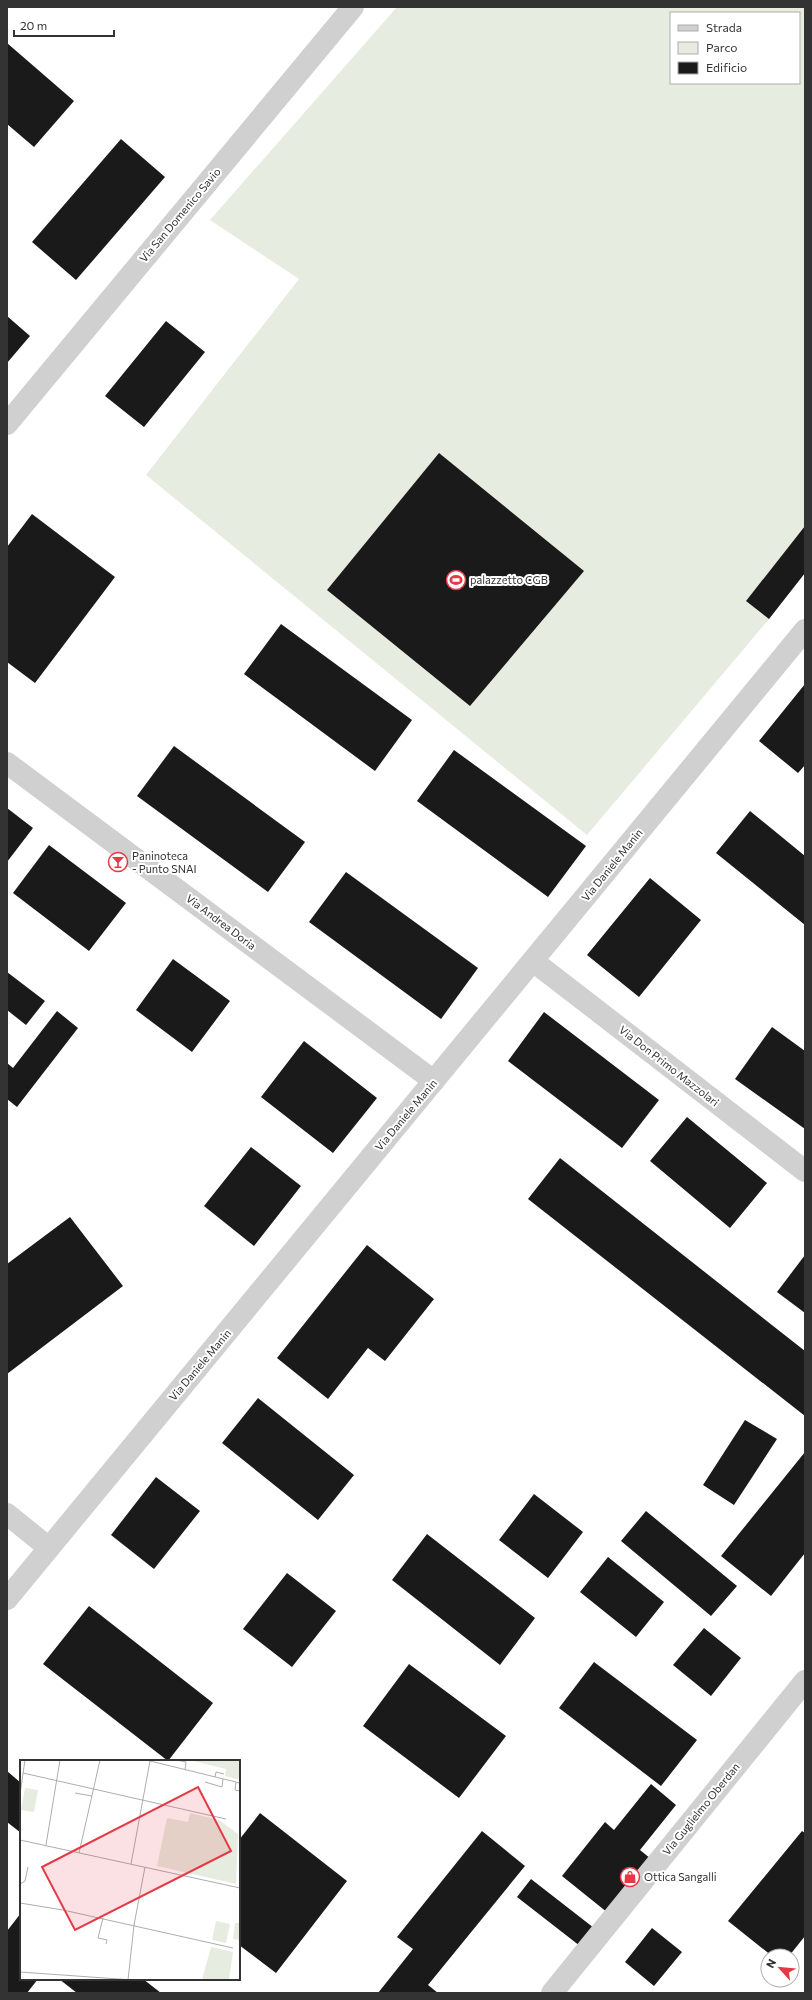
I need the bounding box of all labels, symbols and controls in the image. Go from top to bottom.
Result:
scale bar [14,12,114,38]
legend [670,12,800,84]
text: 20 m [20,18,47,32]
text: Strada [706,20,742,34]
text: Parco [706,40,738,54]
text: Edificio [706,60,747,74]
street label: Via San Domenico Savio [136,164,223,265]
sports icon: palazzetto CGB [445,569,467,591]
place label: palazzetto CGB [470,573,548,586]
street label: Via Daniele Manin [578,826,645,903]
place label: Paninoteca - Punto SNAI [132,849,197,875]
bar icon: Paninoteca - Punto SNAI [107,851,129,873]
street label: Via Andrea Doria [184,891,259,952]
street label: Via Don Primo Mazzolari [617,1023,722,1109]
street label: Via Daniele Manin [372,1076,439,1153]
street label: Via Daniele Manin [166,1326,233,1403]
inset map [20,1760,240,1980]
street label: Via Guglielmo Oberdan [659,1760,742,1857]
shop icon: Ottica Sangalli [619,1866,641,1888]
place label: Ottica Sangalli [644,1870,717,1883]
north arrow [760,1948,800,1988]
text: N [763,1957,778,1970]

